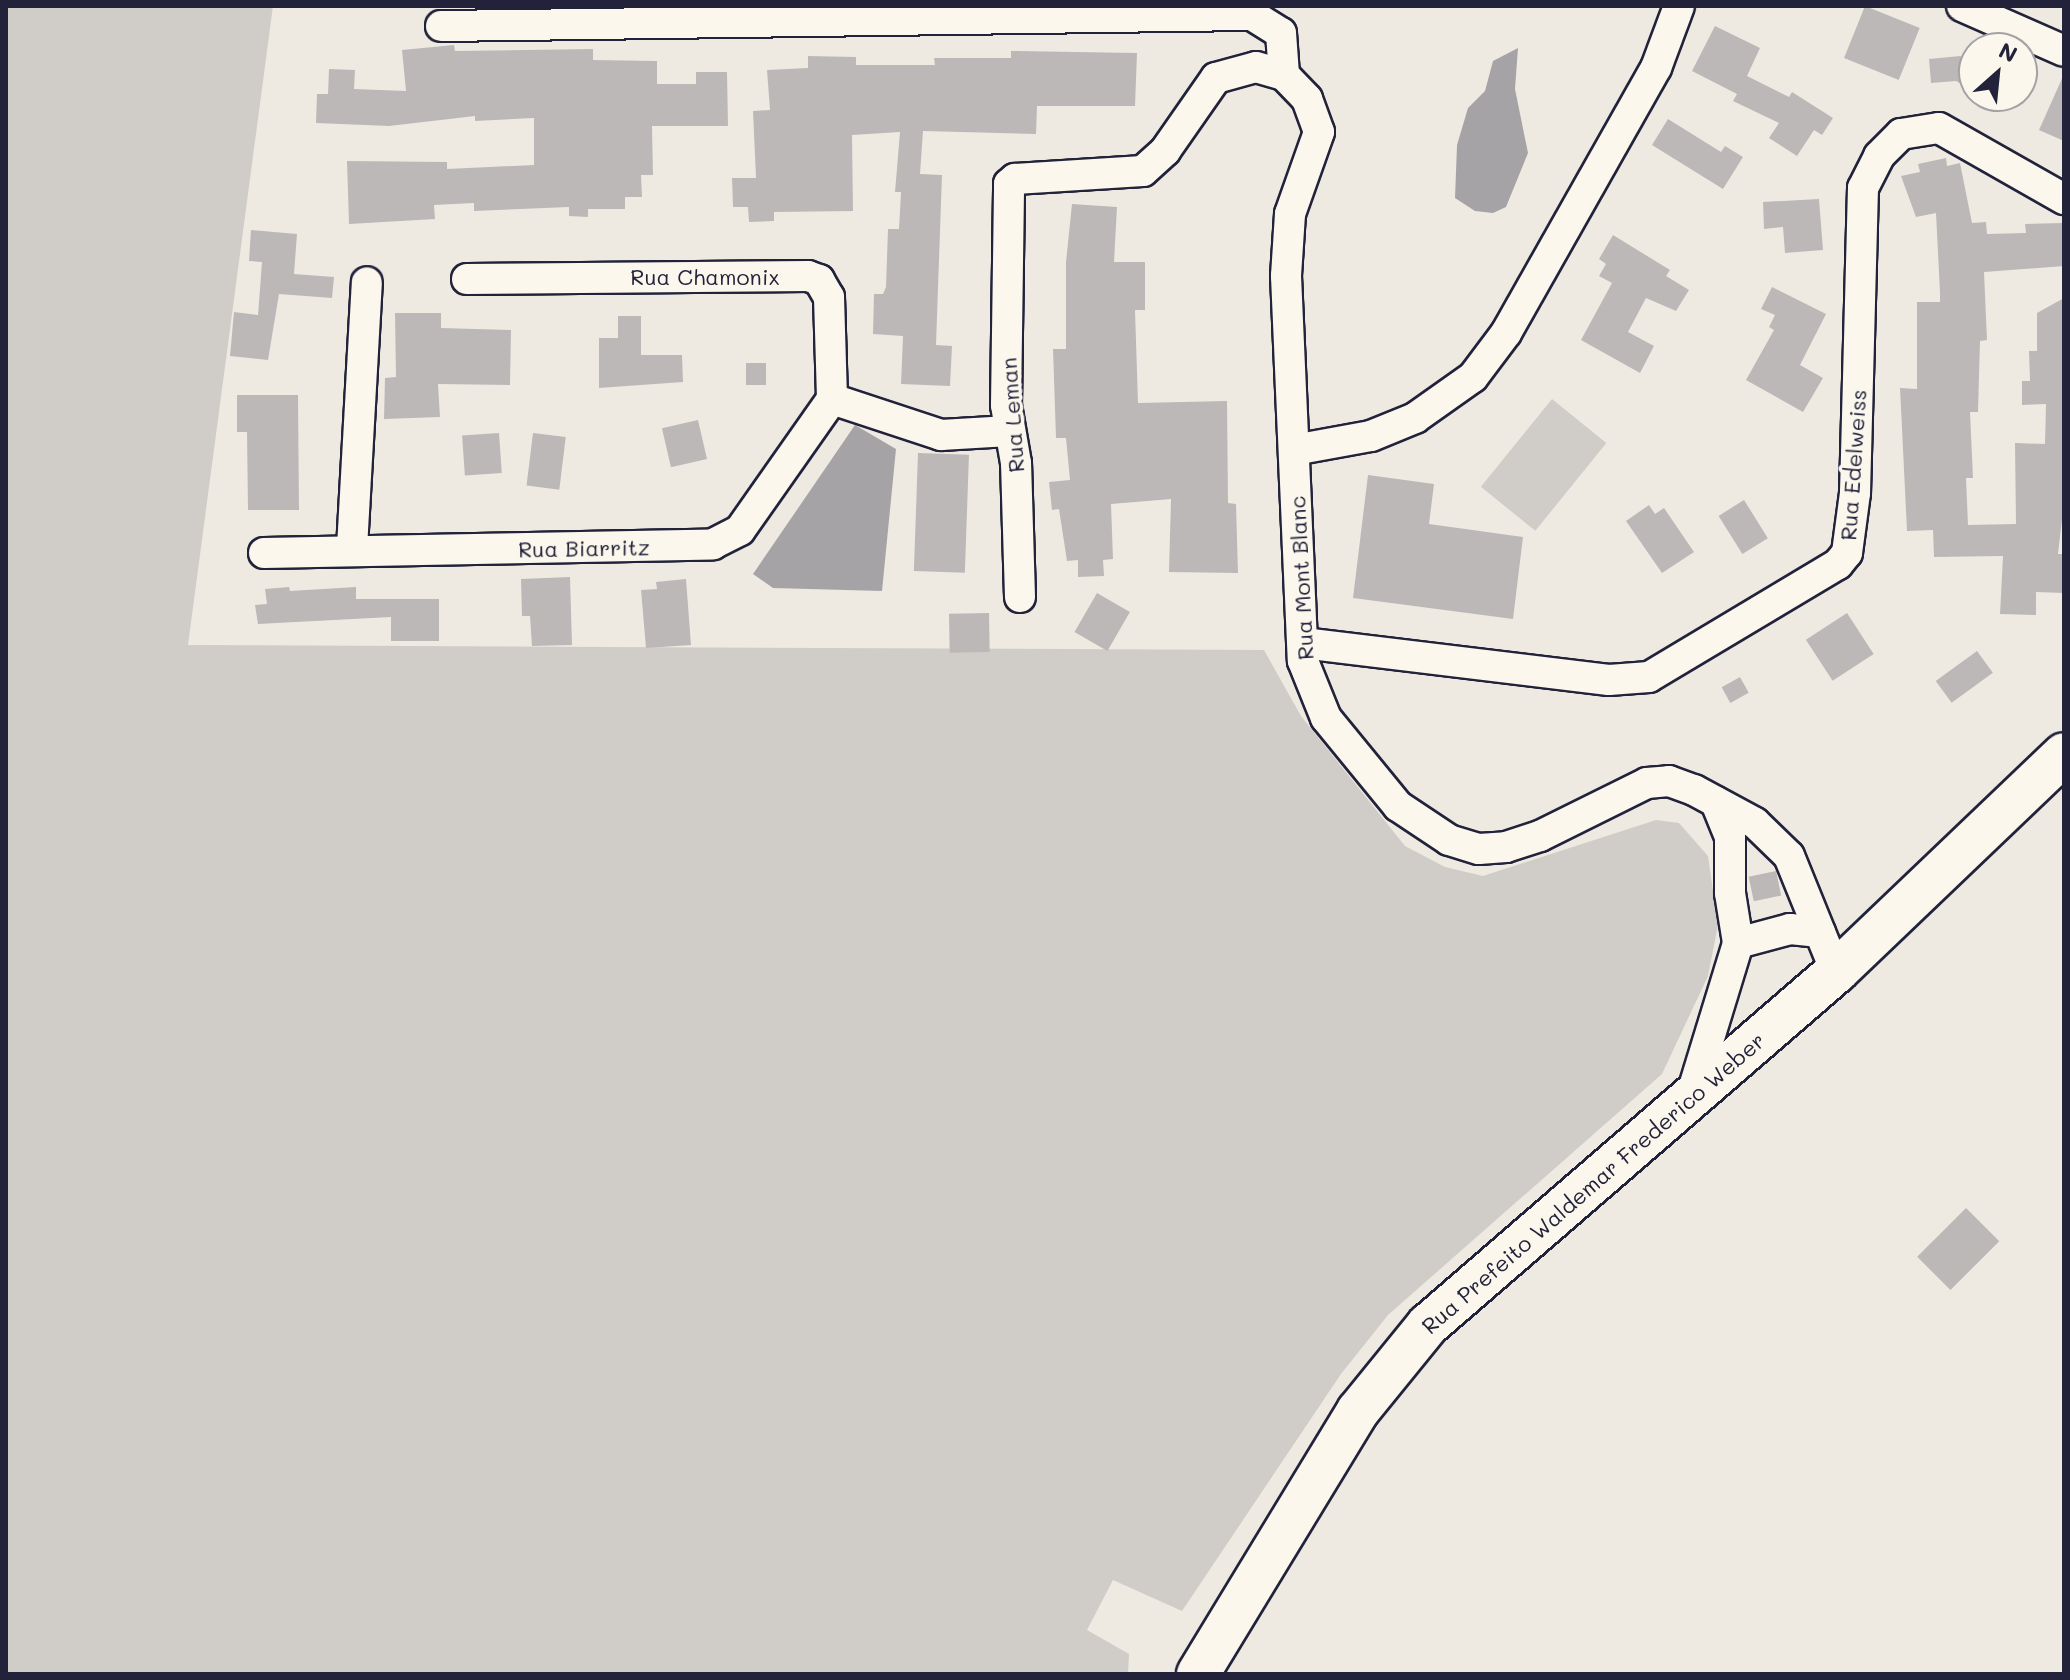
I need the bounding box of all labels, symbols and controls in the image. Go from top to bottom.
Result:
north arrow [1958,32,2038,112]
text: N [1994,35,2022,69]
street label: Rua Chamonix [630,264,780,290]
street label: Rua Leman [995,356,1029,474]
street label: Rua Edelweiss [1835,389,1871,541]
street label: Rua Mont Blanc [1284,495,1318,661]
street label: Rua Biarritz [518,534,650,562]
street label: Rua Prefeito Waldemar Frederico Weber [1416,1027,1770,1339]

